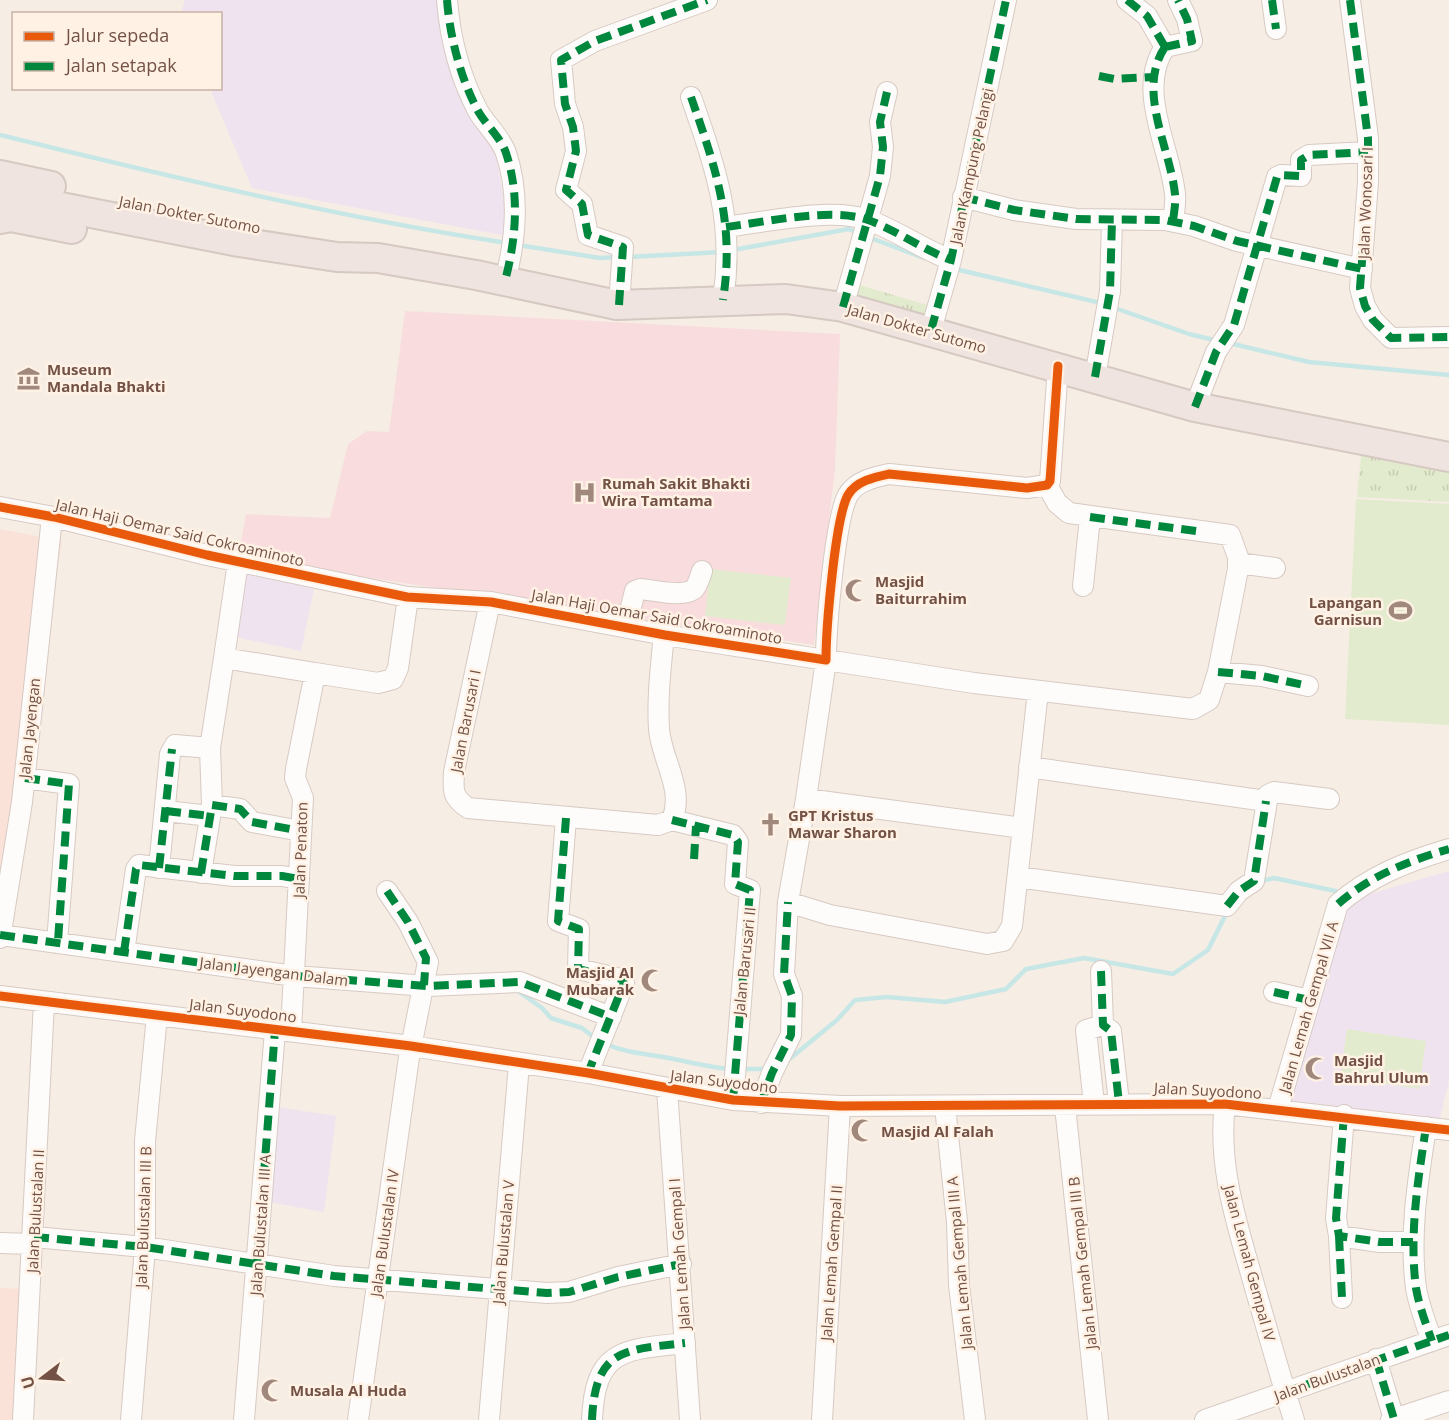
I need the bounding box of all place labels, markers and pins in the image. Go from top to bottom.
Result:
place label: Museum Mandala Bhakti [47,359,166,396]
museum icon: Museum Mandala Bhakti [16,365,42,391]
place label: Rumah Sakit Bhakti Wira Tamtama [602,473,750,510]
hospital icon: Rumah Sakit Bhakti Wira Tamtama [571,479,597,505]
place label: Masjid Baiturrahim [875,571,967,608]
mosque icon: Masjid Baiturrahim [844,577,870,603]
place label: Lapangan Garnisun [1309,592,1382,629]
sports icon: Lapangan Garnisun [1387,598,1413,624]
place label: GPT Kristus Mawar Sharon [788,805,897,842]
church icon: GPT Kristus Mawar Sharon [757,811,783,837]
place label: Masjid Al Mubarak [566,962,635,999]
mosque icon: Masjid Al Mubarak [639,968,665,994]
place label: Masjid Bahrul Ulum [1334,1050,1429,1087]
mosque icon: Masjid Bahrul Ulum [1303,1056,1329,1082]
mosque icon: Masjid Al Falah [850,1118,876,1144]
place label: Masjid Al Falah [881,1121,994,1141]
mosque icon: Musala Al Huda [259,1377,285,1403]
place label: Musala Al Huda [290,1380,407,1400]

